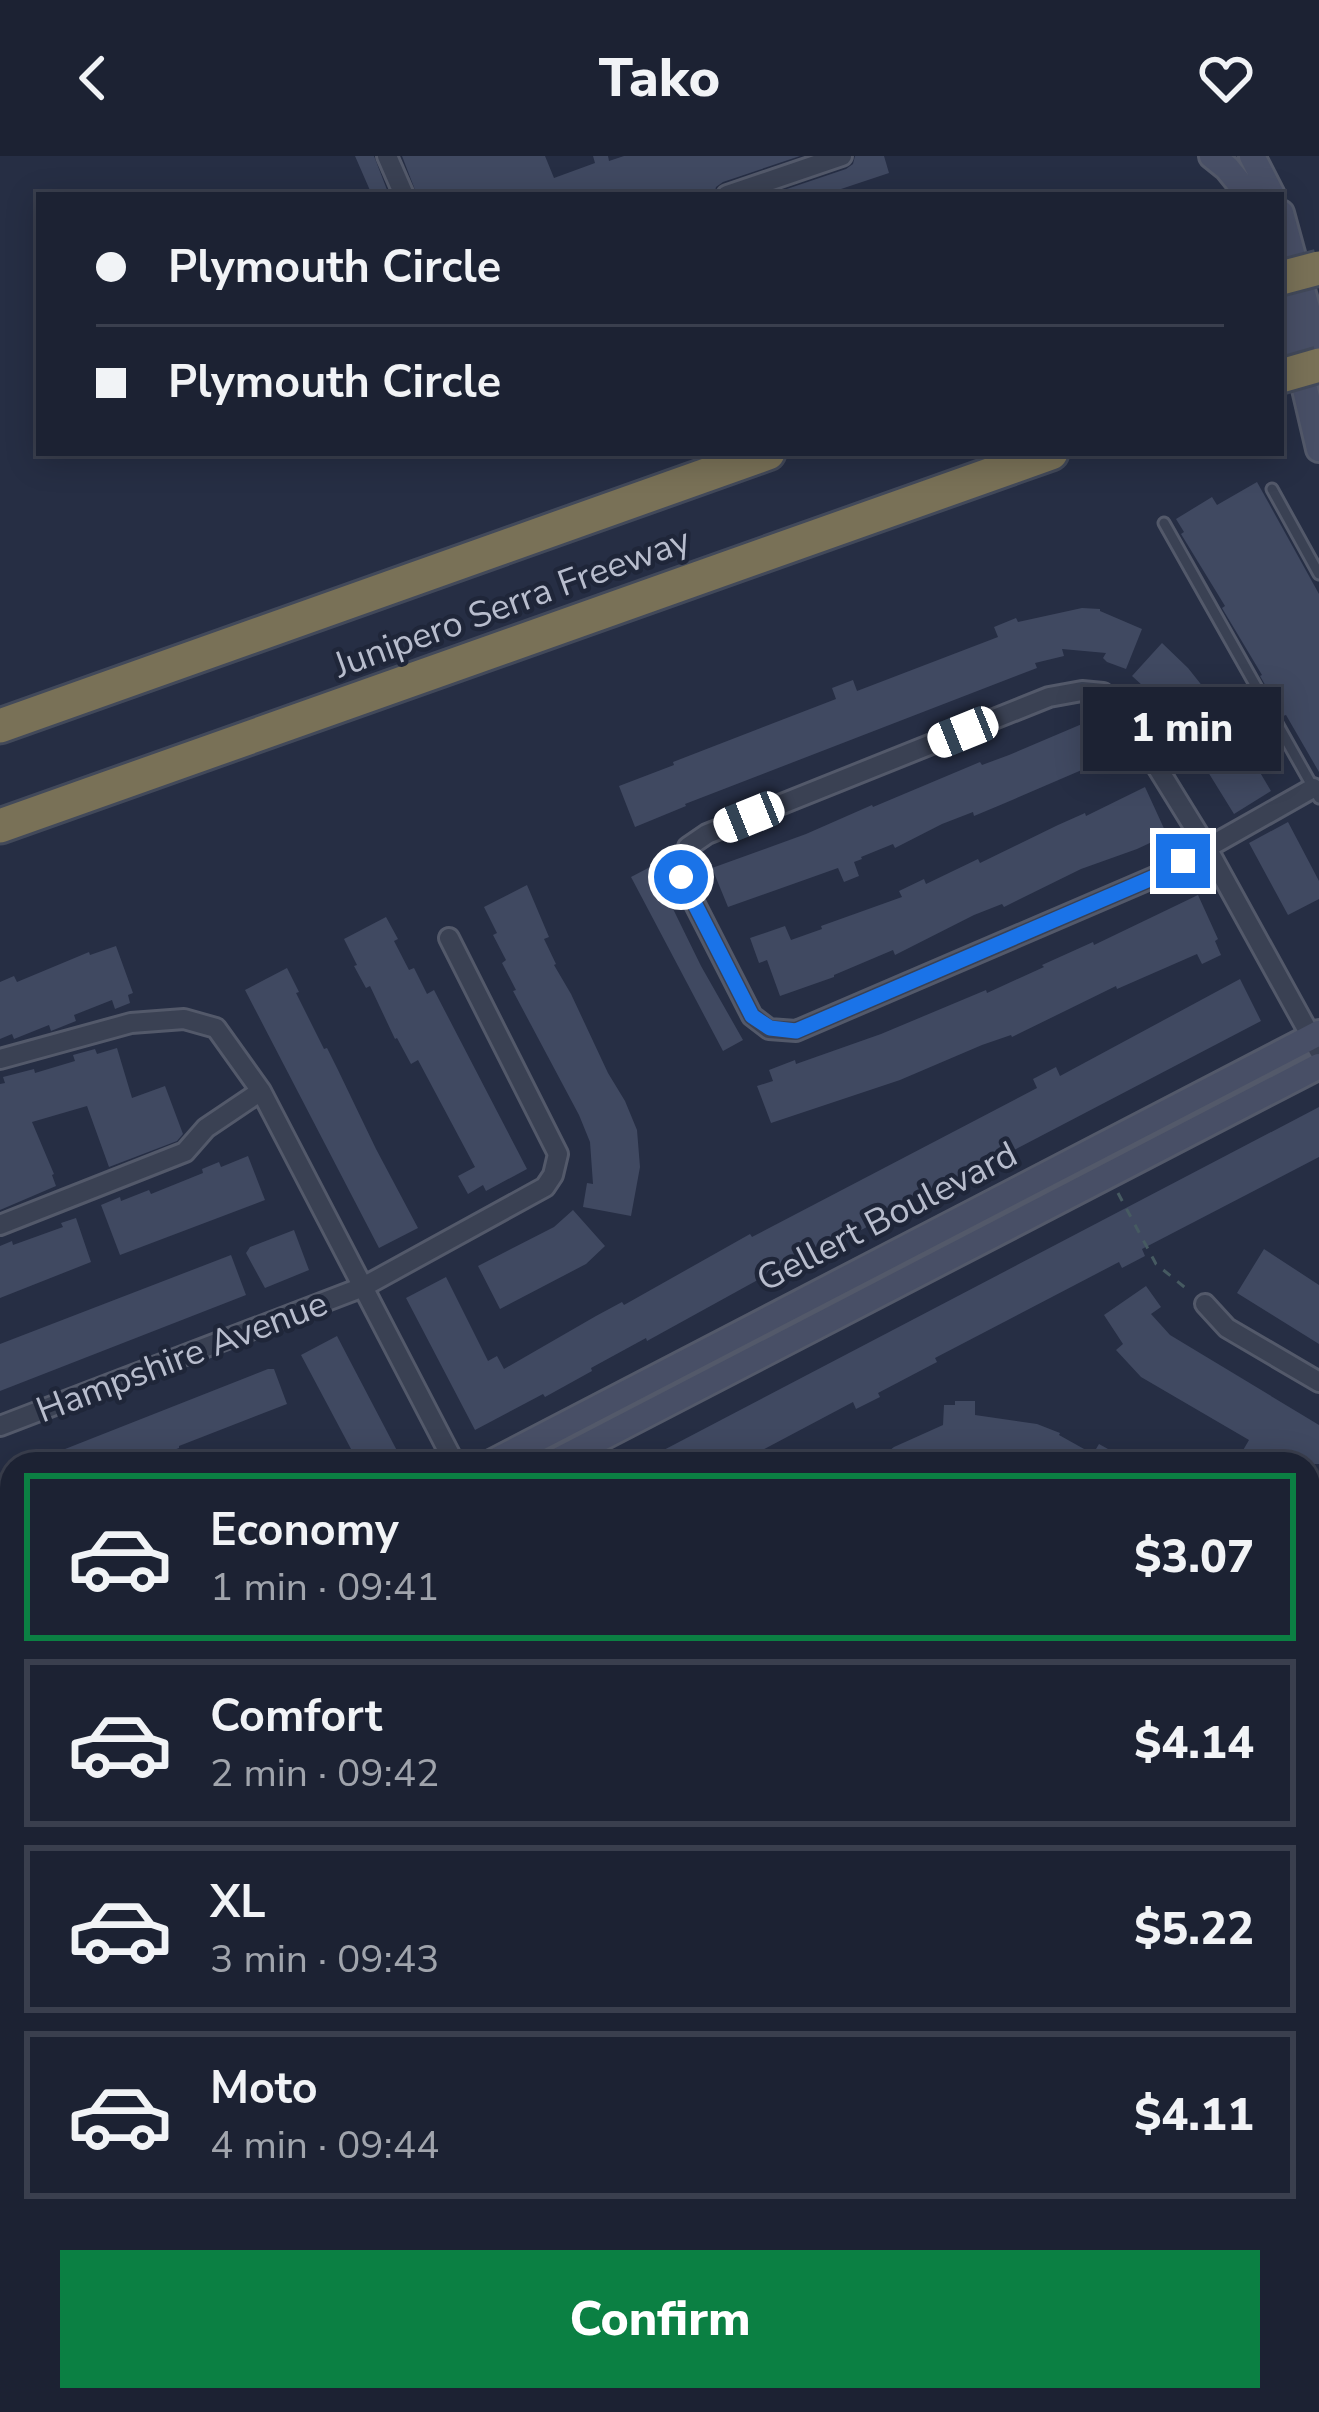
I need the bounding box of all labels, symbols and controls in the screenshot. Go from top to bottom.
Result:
text: Tako [599,41,720,115]
icon: back [60,45,126,111]
icon: heart [1193,45,1259,111]
text: Plymouth Circle [168,237,501,298]
text: Plymouth Circle [168,352,501,413]
street label: Junipero Serra Freeway [326,516,697,691]
callout: 1 min [1084,687,1282,771]
car [923,702,1003,762]
text: 1 min [1131,702,1233,755]
car [709,787,789,847]
route end [1156,834,1210,888]
route start [654,850,708,904]
street label: Gellert Boulevard [748,1130,1026,1304]
street label: Hampshire Avenue [29,1279,335,1435]
text: Economy [210,1500,399,1561]
icon: car [66,1503,174,1611]
text: $3.07 [1134,1527,1254,1588]
text: 1 min · 09:41 [210,1561,439,1614]
text: Comfort [210,1686,382,1747]
icon: car [66,1689,174,1797]
text: $4.14 [1134,1713,1254,1774]
text: 2 min · 09:42 [210,1747,439,1800]
text: XL [210,1872,266,1933]
icon: car [66,1875,174,1983]
text: $5.22 [1134,1899,1254,1960]
text: 3 min · 09:43 [210,1933,439,1986]
text: Moto [210,2058,318,2119]
icon: car [66,2061,174,2169]
text: $4.11 [1134,2085,1254,2146]
text: 4 min · 09:44 [210,2119,439,2172]
button: Confirm [60,2250,1260,2388]

